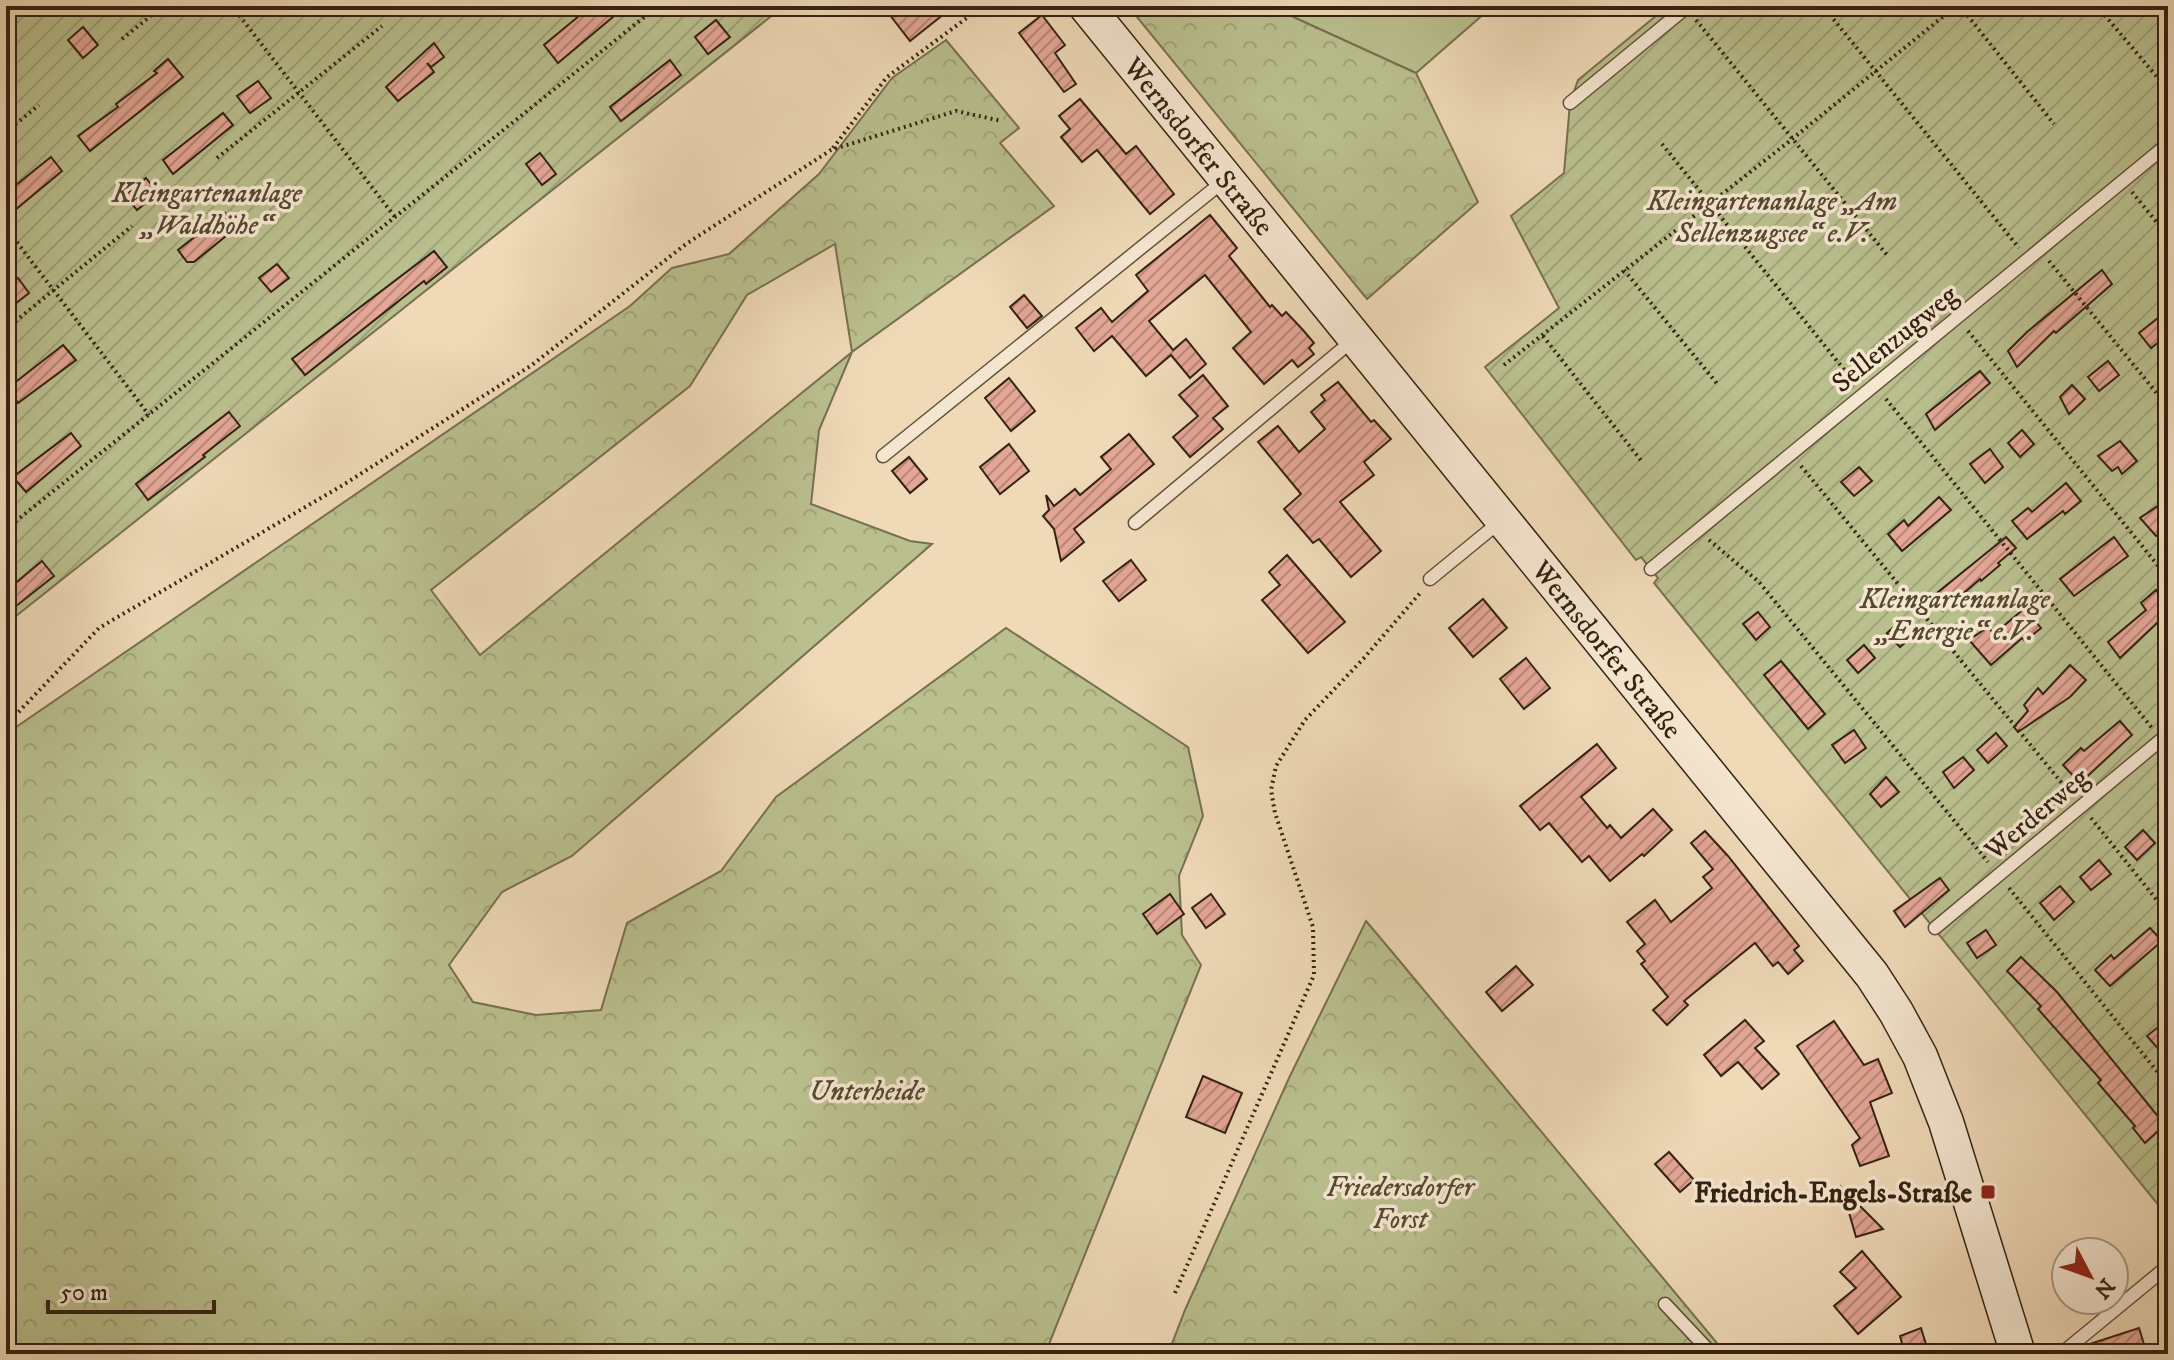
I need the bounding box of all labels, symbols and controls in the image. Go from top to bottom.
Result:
street label: Wernsdorfer Straße [1115,50,1281,243]
park label: Kleingartenanlage „Waldhöhe“ [111,176,304,243]
park label: Kleingartenanlage „Am Sellenzugsee“ e.V. [1646,184,1897,251]
street label: Sellenzugweg [1825,277,1965,401]
street label: Wernsdorfer Straße [1523,553,1689,746]
park label: Kleingartenanlage „Energie“ e.V. [1859,582,2052,649]
street label: Werderweg [1977,760,2097,869]
park label: Unterheide [809,1074,926,1109]
park label: Friedersdorfer Forst [1326,1170,1476,1237]
place label: Friedrich-Engels-Straße [1694,1176,1972,1211]
marker: Friedrich-Engels-Straße [1979,1183,1997,1201]
north arrow [2050,1236,2130,1316]
scale bar [48,1264,214,1314]
text: N [2088,1272,2120,1304]
text: 50 m [60,1278,108,1308]

